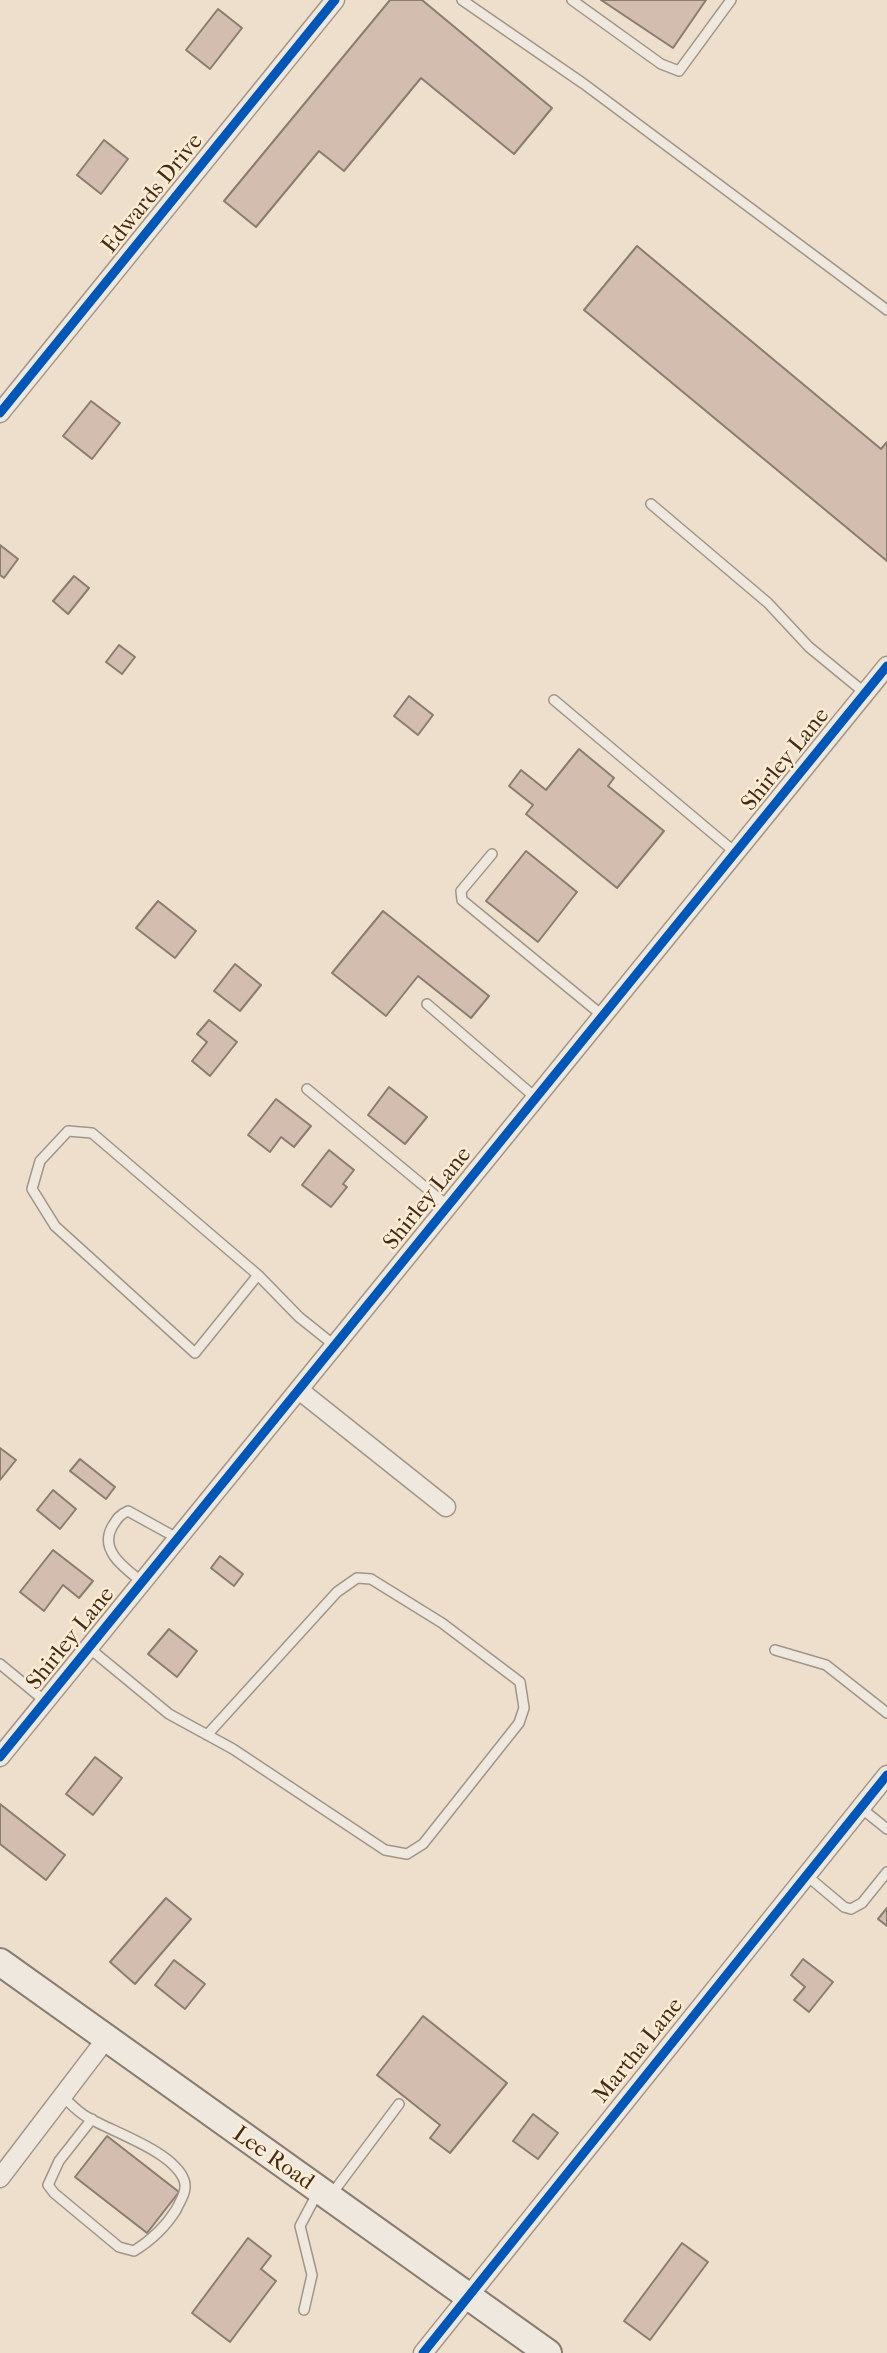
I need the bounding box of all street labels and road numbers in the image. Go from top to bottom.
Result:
street label: Edwards Drive [96,129,210,259]
street label: Shirley Lane [736,703,836,817]
street label: Shirley Lane [378,1142,478,1256]
street label: Shirley Lane [21,1582,121,1696]
street label: Martha Lane [588,1993,690,2109]
street label: Lee Road [227,2121,319,2197]

